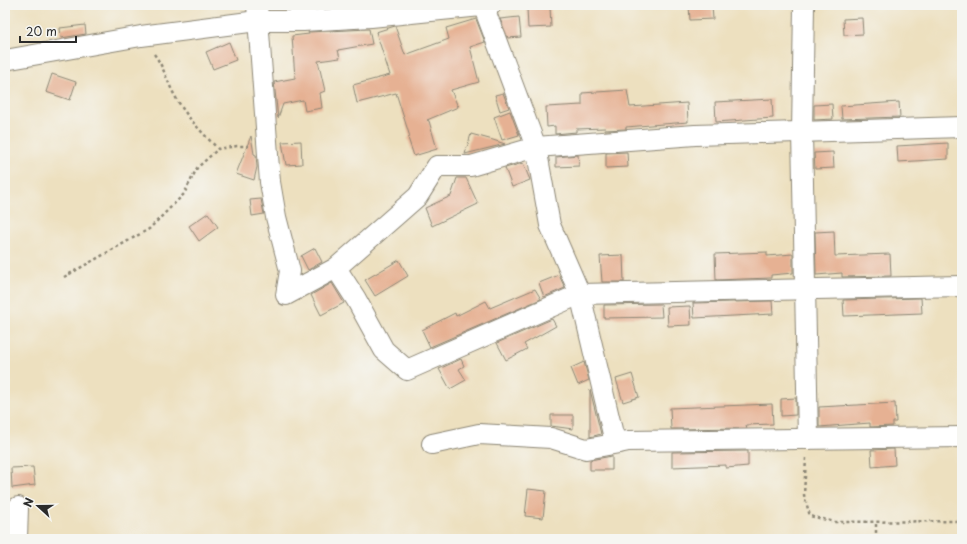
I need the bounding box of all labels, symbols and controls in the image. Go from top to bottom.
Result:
scale bar [20,18,76,44]
text: 20 m [26,22,57,40]
north arrow [18,486,58,526]
text: N [19,495,38,509]

